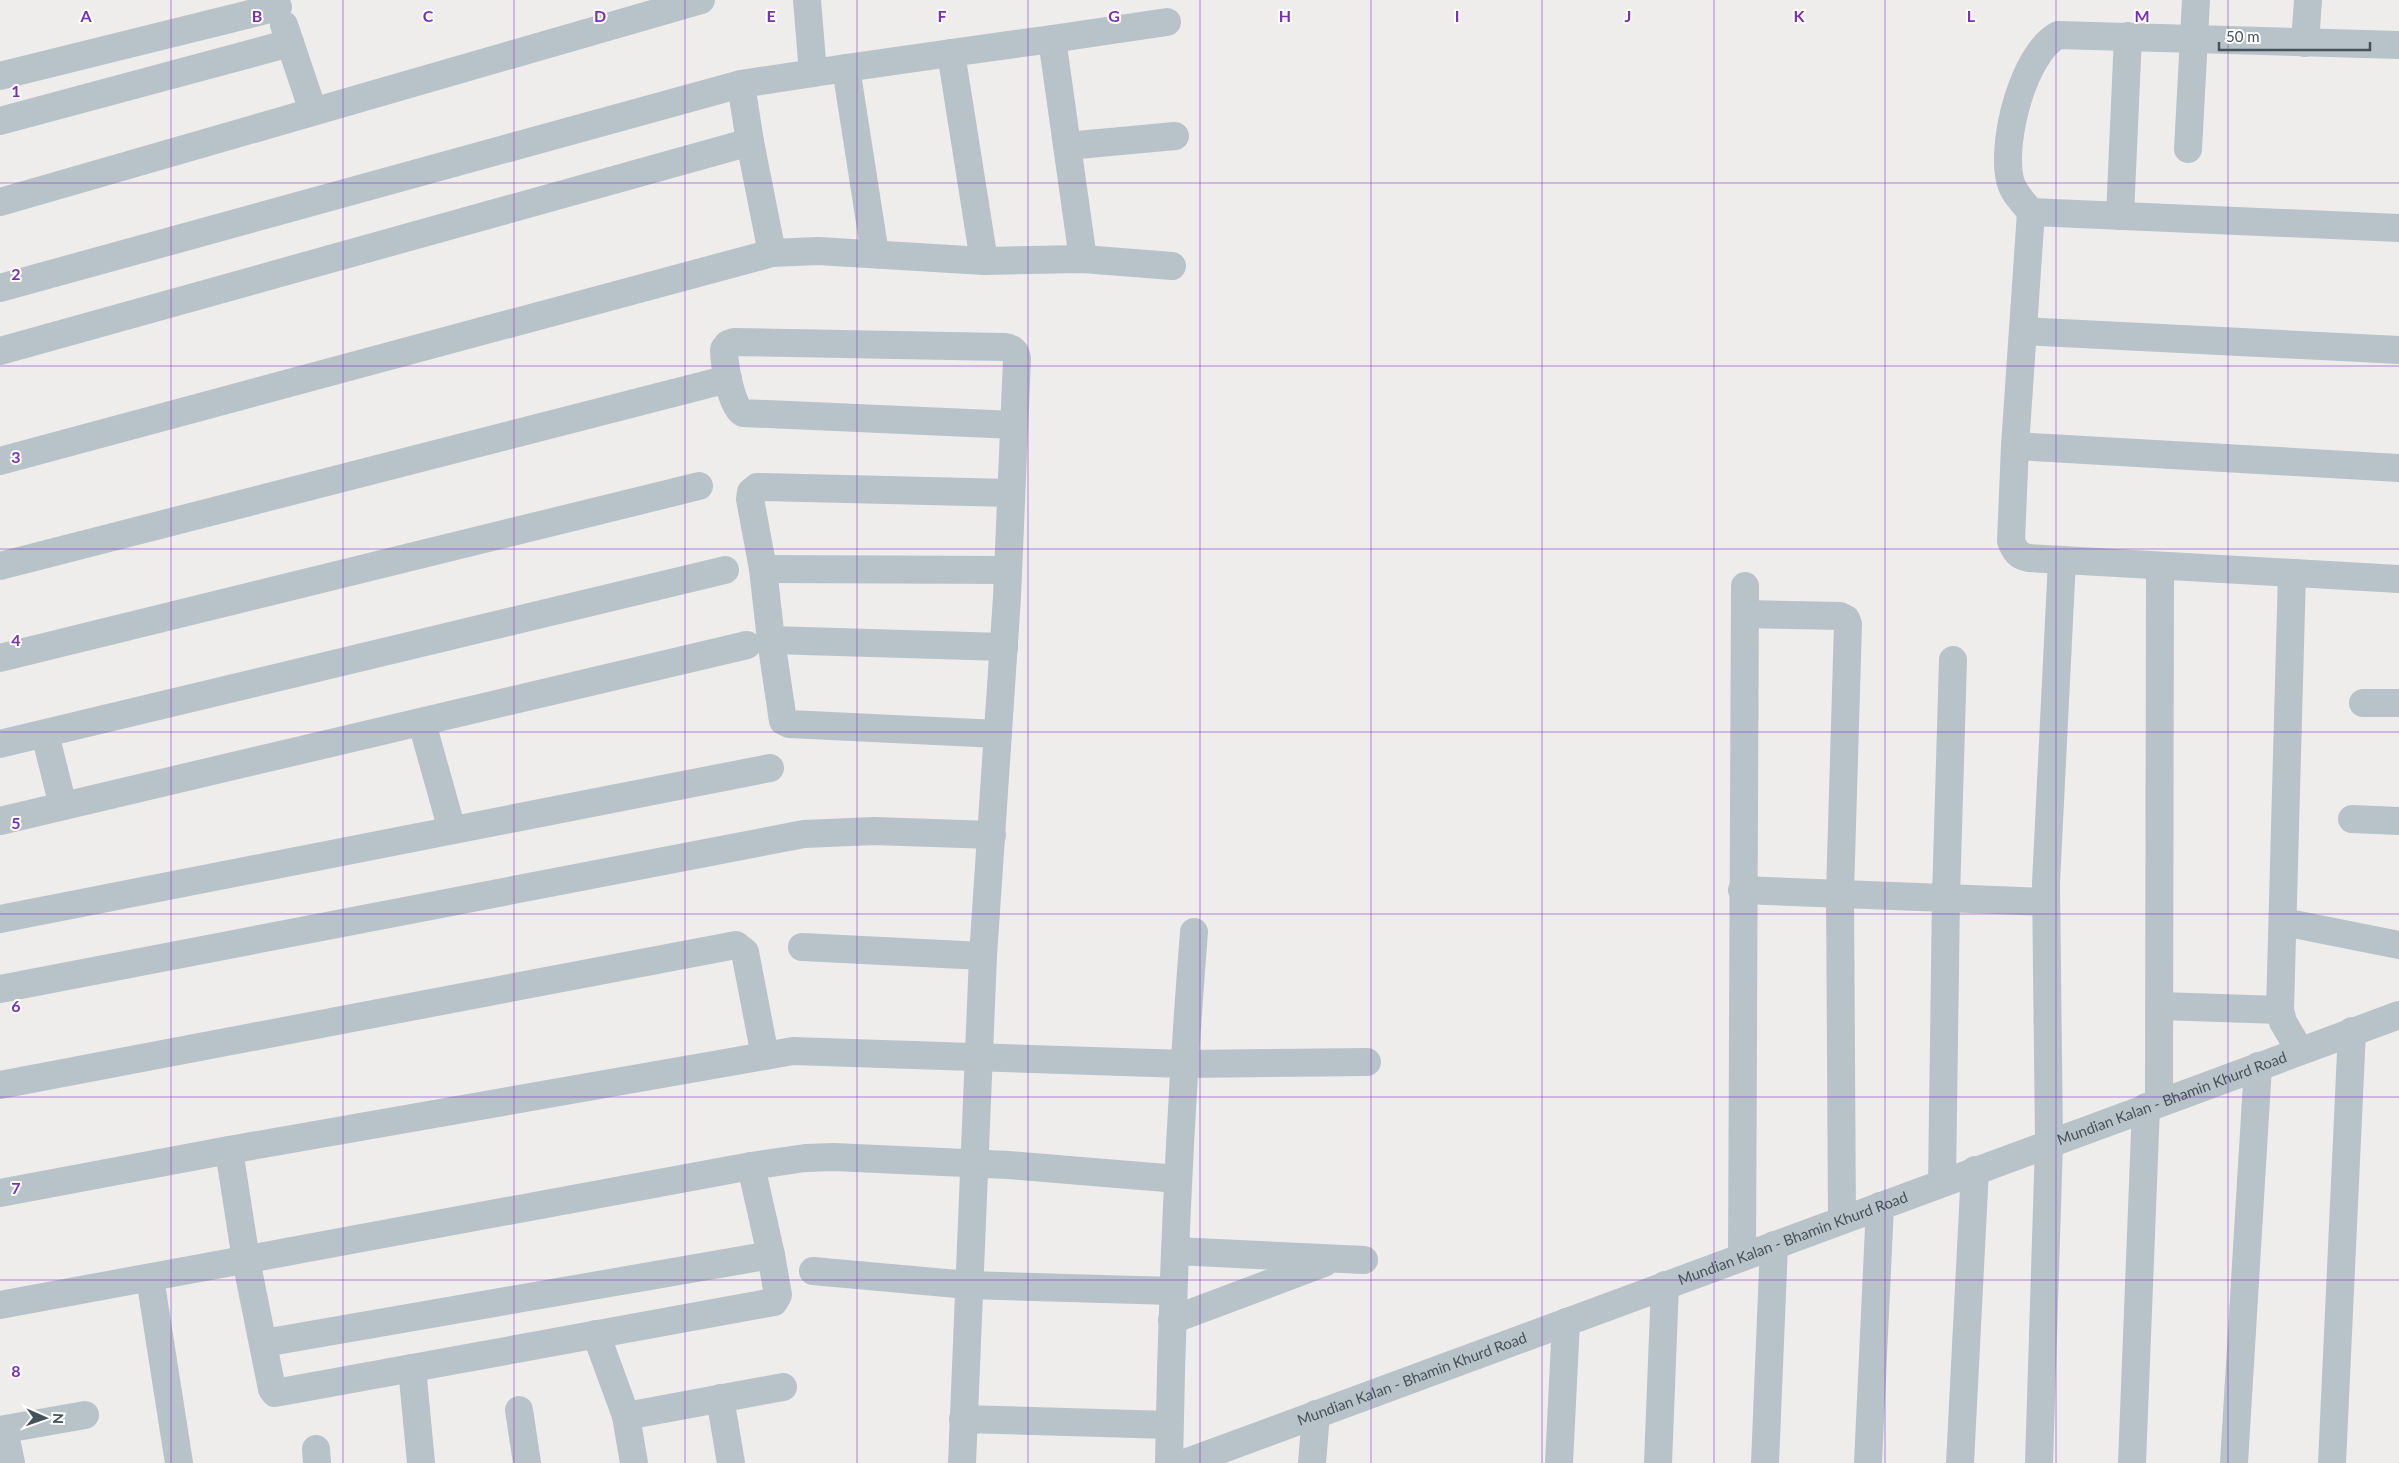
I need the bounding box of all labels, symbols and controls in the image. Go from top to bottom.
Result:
text: A [79,6,92,25]
text: B [252,6,262,25]
text: C [423,6,434,25]
text: D [594,6,606,25]
text: E [766,6,776,25]
text: F [937,6,947,25]
text: G [1108,6,1120,25]
text: H [1279,6,1291,25]
text: I [1455,6,1459,25]
text: J [1625,6,1631,25]
text: K [1794,6,1806,25]
text: L [1967,6,1976,25]
text: M [2134,6,2150,25]
scale bar [2219,20,2370,52]
text: 50 m [2226,27,2260,45]
text: 1 [11,81,21,100]
text: 2 [11,264,21,283]
text: 3 [11,447,21,466]
text: 4 [11,630,21,649]
text: 5 [11,813,21,832]
text: 6 [11,996,21,1015]
street label: Mundian Kalan - Bhamin Khurd Road [2054,1047,2289,1148]
text: 7 [11,1178,21,1197]
street label: Mundian Kalan - Bhamin Khurd Road [1675,1187,1910,1288]
street label: Mundian Kalan - Bhamin Khurd Road [1294,1328,1529,1429]
text: 8 [11,1361,21,1380]
north arrow [20,1393,70,1443]
text: N [50,1413,67,1424]

